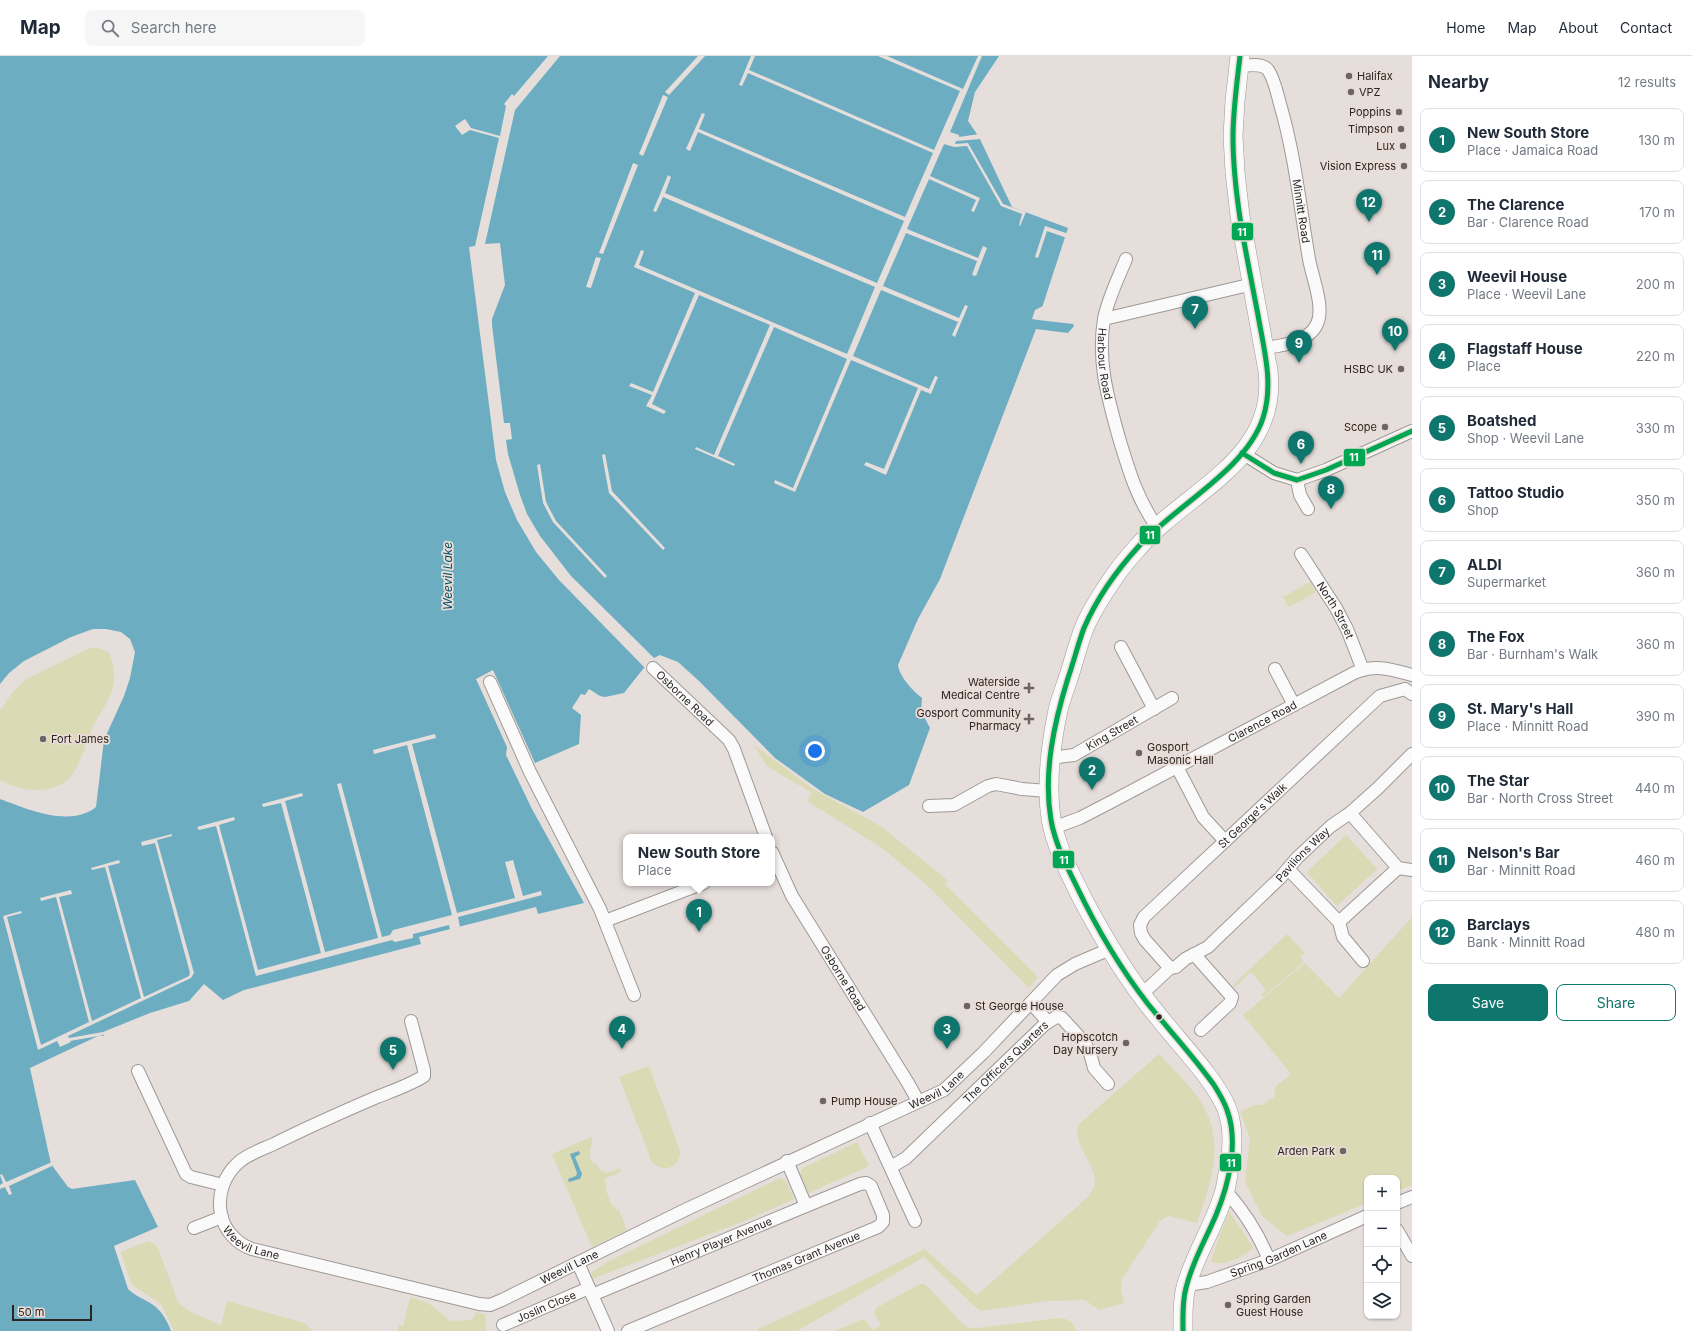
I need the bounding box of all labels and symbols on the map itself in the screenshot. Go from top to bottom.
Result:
place label: Halifax [1357,69,1393,83]
marker: Halifax [1344,71,1354,81]
place label: VPZ [1359,85,1381,99]
marker: VPZ [1346,87,1356,97]
place label: Poppins [1349,105,1391,119]
marker: Poppins [1394,107,1404,117]
place label: Timpson [1348,122,1393,136]
marker: Timpson [1396,124,1406,134]
place label: Lux [1376,139,1395,153]
marker: Lux [1398,141,1408,151]
place label: Vision Express [1320,159,1396,173]
marker: Vision Express [1399,161,1409,171]
street label: Minnitt Road [1290,178,1313,244]
pin: 12 [1356,189,1382,222]
line badge: 11 [1231,222,1254,241]
text: 11 [1237,225,1247,239]
pin: 11 [1364,242,1390,275]
pin: 7 [1182,296,1208,329]
pin: 10 [1382,318,1408,351]
street label: Harbour Road [1095,327,1116,401]
pin: 9 [1286,330,1312,363]
place label: HSBC UK [1344,362,1394,376]
marker: HSBC UK [1396,364,1406,374]
place label: Scope [1344,420,1377,434]
marker: Scope [1380,422,1390,432]
pin: 6 [1288,431,1314,464]
line badge: 11 [1343,448,1366,467]
text: 11 [1349,450,1359,464]
pin: 8 [1318,476,1344,509]
line badge: 11 [1139,525,1161,545]
text: 11 [1145,528,1155,542]
water label: Weevil Lake [440,542,455,610]
street label: North Street [1314,579,1357,641]
street label: Osborne Road [653,668,717,729]
place label: Waterside Medical Centre [941,675,1020,702]
marker: Waterside Medical Centre [1023,682,1035,694]
street label: Clarence Road [1225,698,1299,746]
place label: Gosport Community Pharmacy [916,706,1021,733]
street label: King Street [1083,712,1141,754]
marker: Gosport Community Pharmacy [1024,714,1034,724]
place label: Fort James [51,732,109,746]
marker: Fort James [38,734,48,744]
place label: Gosport Masonic Hall [1147,740,1214,767]
your location [805,741,825,761]
marker: Gosport Masonic Hall [1134,748,1144,758]
pin: 2 [1079,757,1105,790]
street label: St George's Walk [1215,780,1290,851]
street label: Pavilions Way [1273,824,1333,885]
line badge: 11 [1052,850,1075,869]
text: 11 [1059,853,1069,867]
pin: 1 [686,899,712,932]
street label: Osborne Road [817,943,869,1013]
place label: St George House [975,999,1064,1013]
marker: St George House [962,1001,972,1011]
unlabelled marker [1154,1012,1164,1022]
pin: 4 [609,1016,635,1049]
pin: 3 [934,1016,960,1049]
street label: The Officers Quarters [960,1017,1051,1106]
place label: Hopscotch Day Nursery [1053,1030,1118,1057]
pin: 5 [380,1037,406,1070]
marker: Hopscotch Day Nursery [1121,1038,1131,1048]
street label: Weevil Lane [907,1068,967,1112]
place label: Pump House [831,1094,898,1108]
marker: Pump House [818,1096,828,1106]
place label: Arden Park [1277,1144,1335,1158]
marker: Arden Park [1338,1146,1348,1156]
line badge: 11 [1219,1153,1242,1172]
text: 11 [1226,1156,1236,1170]
street label: Henry Player Avenue [668,1214,774,1269]
street label: Weevil Lane [220,1223,281,1262]
street label: Thomas Grant Avenue [750,1228,862,1285]
street label: Spring Garden Lane [1228,1228,1329,1280]
street label: Weevil Lane [538,1247,601,1287]
street label: Joslin Close [514,1288,578,1325]
place label: Spring Garden Guest House [1236,1292,1311,1319]
marker: Spring Garden Guest House [1223,1300,1233,1310]
scale bar [12,1303,92,1322]

